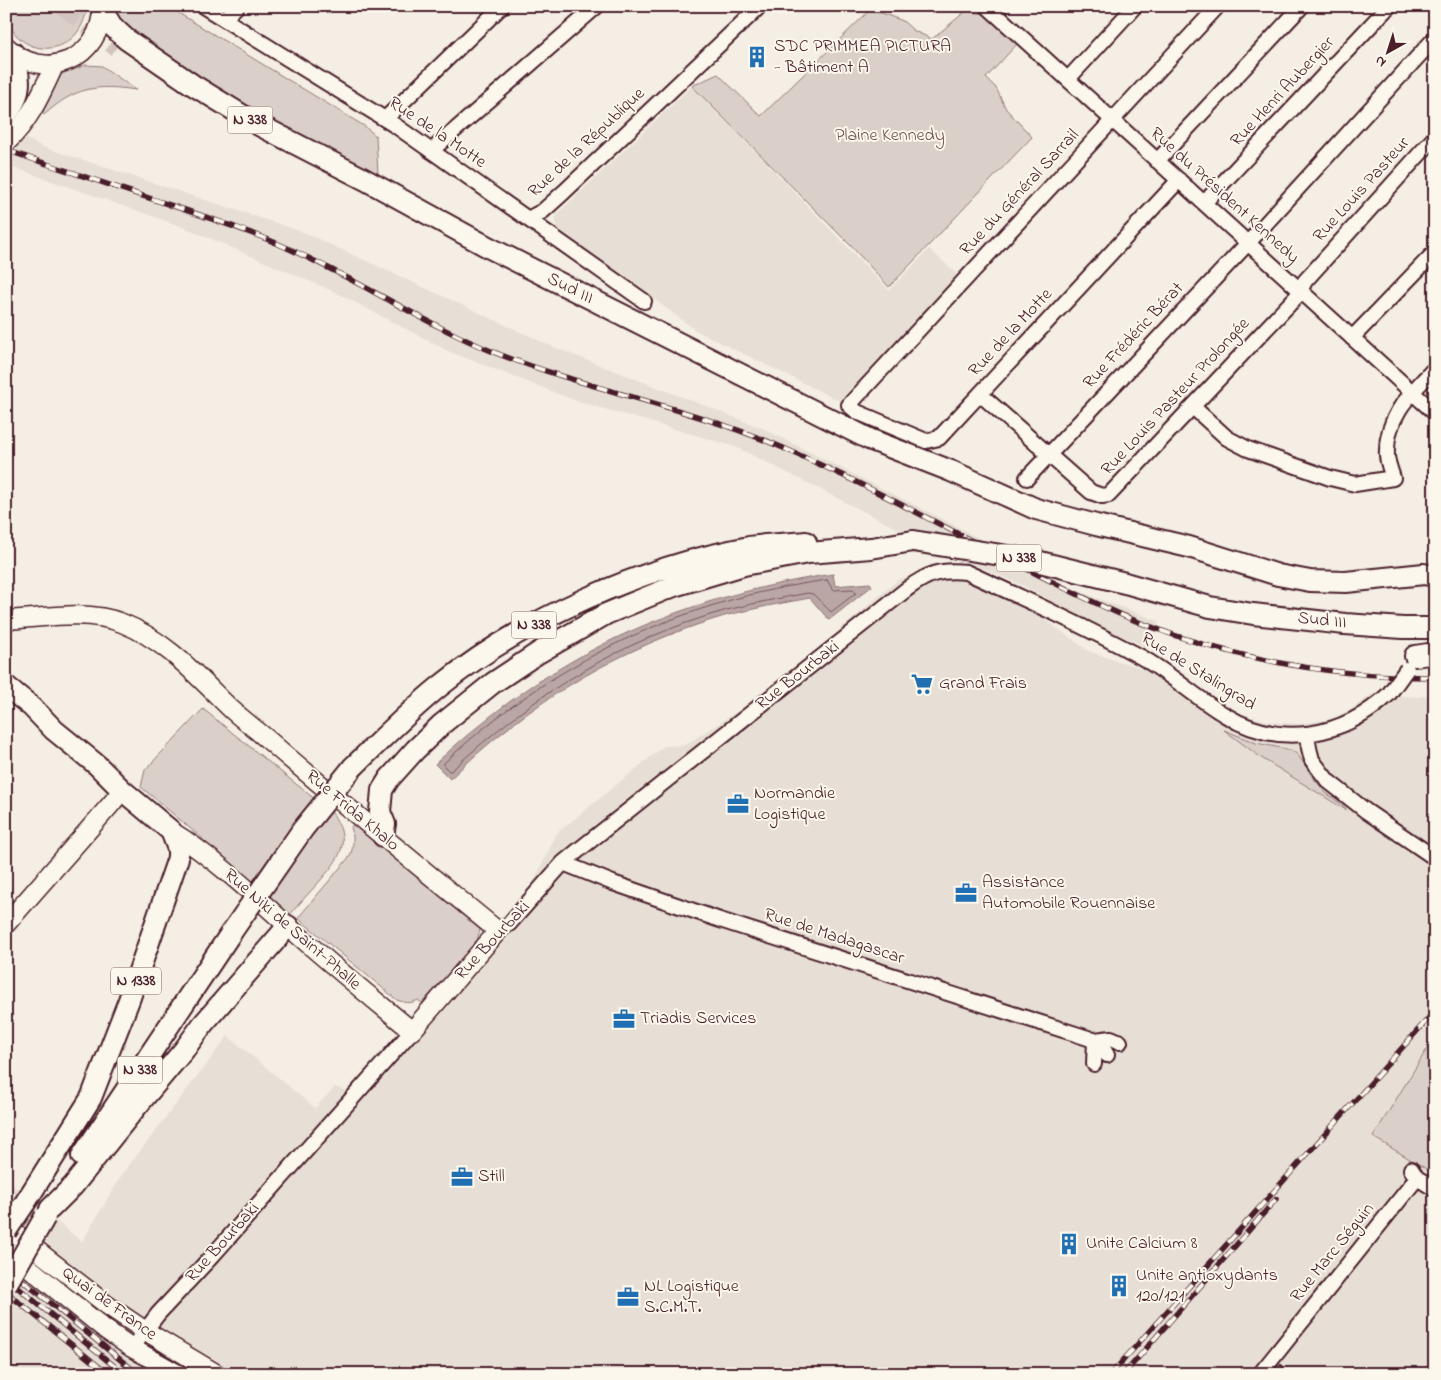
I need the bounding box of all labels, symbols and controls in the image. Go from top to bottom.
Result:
north arrow [1364,28,1414,78]
street label: Rue Henri Aubergier [1225,31,1342,154]
place label: SDC PRIMMEA PICTURA - Bâtiment A [774,34,951,81]
building icon: SDC PRIMMEA PICTURA - Bâtiment A [744,44,770,70]
text: N [1370,50,1391,72]
street label: Rue de la République [523,81,652,204]
street label: Rue de la Motte [383,91,492,176]
road number: N 338 [228,106,272,134]
street label: Rue du Président Kennedy [1143,122,1305,270]
park label: Plaine Kennedy [835,123,945,149]
street label: Rue du Général Sarrail [954,124,1086,262]
street label: Rue Louis Pasteur [1307,131,1417,249]
street label: Sud III [542,266,598,312]
street label: Rue Frédéric Bérat [1078,277,1190,395]
street label: Rue de la Motte [963,282,1060,383]
street label: Rue Louis Pasteur Prolongée [1096,311,1258,483]
road number: N 338 [996,544,1042,572]
street label: Sud III [1296,606,1348,636]
road number: N 338 [512,612,556,638]
street label: Rue de Stalingrad [1135,626,1261,719]
street label: Rue Bourbaki [750,635,846,717]
supermarket icon: Grand Frais [909,671,935,697]
place label: Grand Frais [939,671,1027,697]
street label: Rue Frida Khalo [299,764,405,858]
place label: Normandie Logistique [754,781,836,829]
office icon: Normandie Logistique [725,791,751,817]
street label: Rue Niki de Saint-Phalle [218,863,367,998]
place label: Assistance Automobile Rouennaise [982,870,1156,917]
office icon: Assistance Automobile Rouennaise [953,880,979,906]
street label: Rue Bourbaki [449,895,537,987]
street label: Rue de Madagascar [760,902,908,973]
road number: N 1338 [111,968,161,994]
office icon: Triadis Services [611,1006,637,1032]
place label: Triadis Services [640,1006,756,1032]
road number: N 338 [118,1056,162,1084]
office icon: Still [449,1164,475,1190]
place label: Still [478,1164,505,1190]
street label: Rue Bourbaki [180,1197,266,1289]
street label: Rue Marc Séguin [1285,1197,1382,1309]
building icon: Unite Calcium 8 [1056,1231,1082,1257]
place label: Unite Calcium 8 [1086,1231,1198,1257]
street label: Quai de France [56,1260,163,1348]
place label: Unite antioxydants 120/121 [1136,1263,1278,1310]
building icon: Unite antioxydants 120/121 [1106,1273,1132,1299]
place label: NL Logistique S.C.M.T. [644,1274,740,1321]
office icon: NL Logistique S.C.M.T. [615,1284,641,1310]

